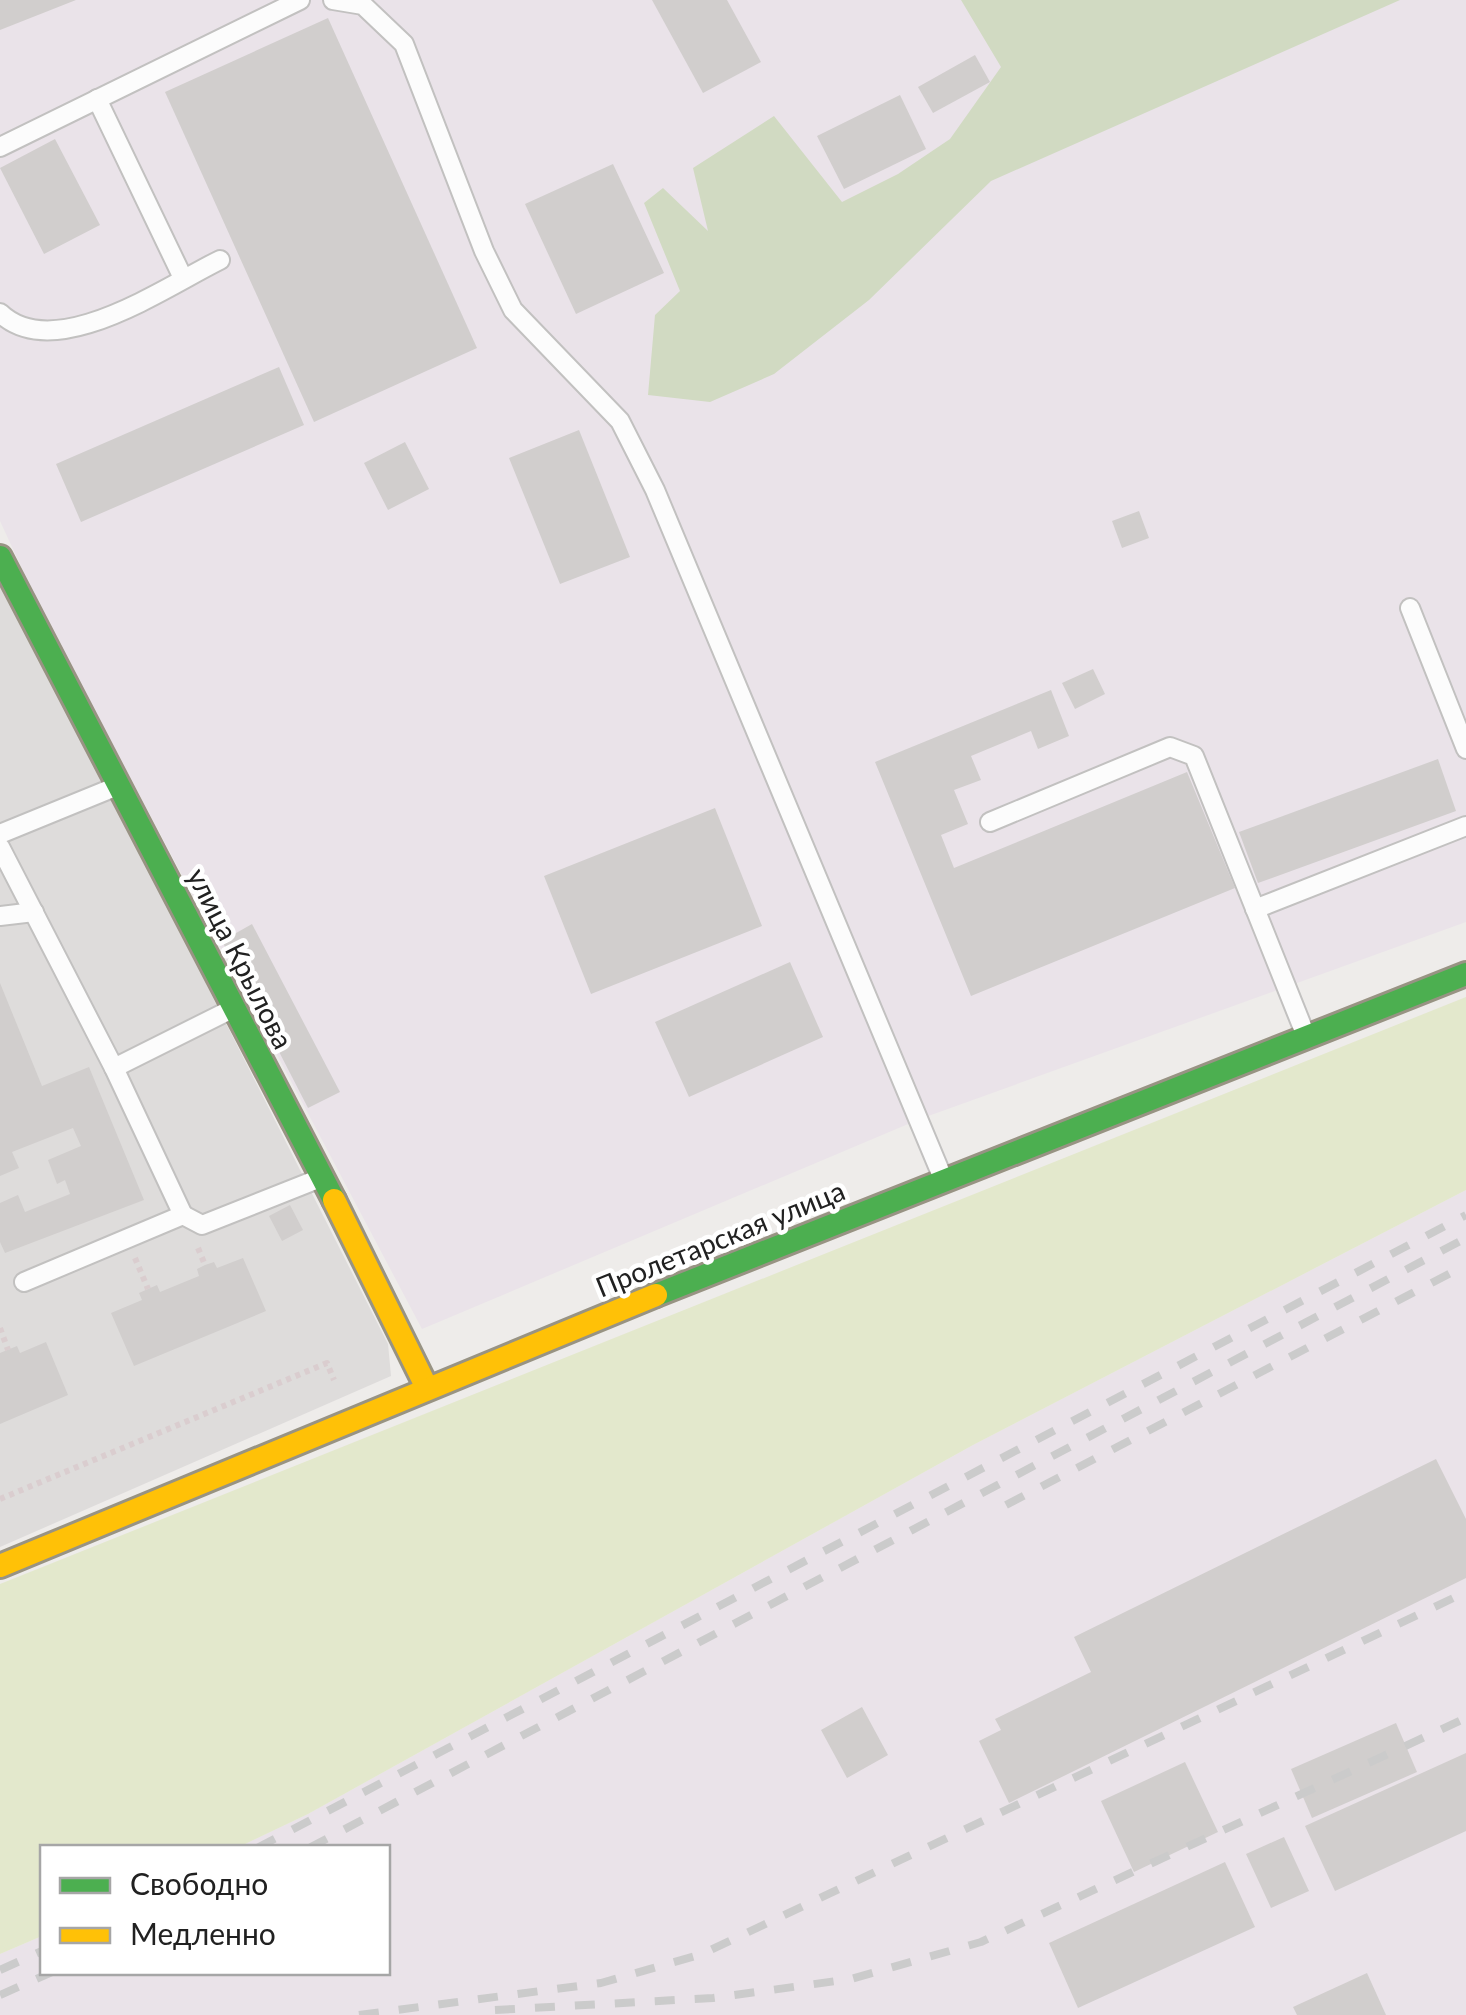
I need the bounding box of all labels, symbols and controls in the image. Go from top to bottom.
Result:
street label: улица Крылова [181,862,301,1054]
street label: Пролетарская улица [591,1173,849,1303]
legend [40,1845,390,1975]
text: Свободно [130,1865,268,1901]
text: Медленно [130,1915,276,1951]

